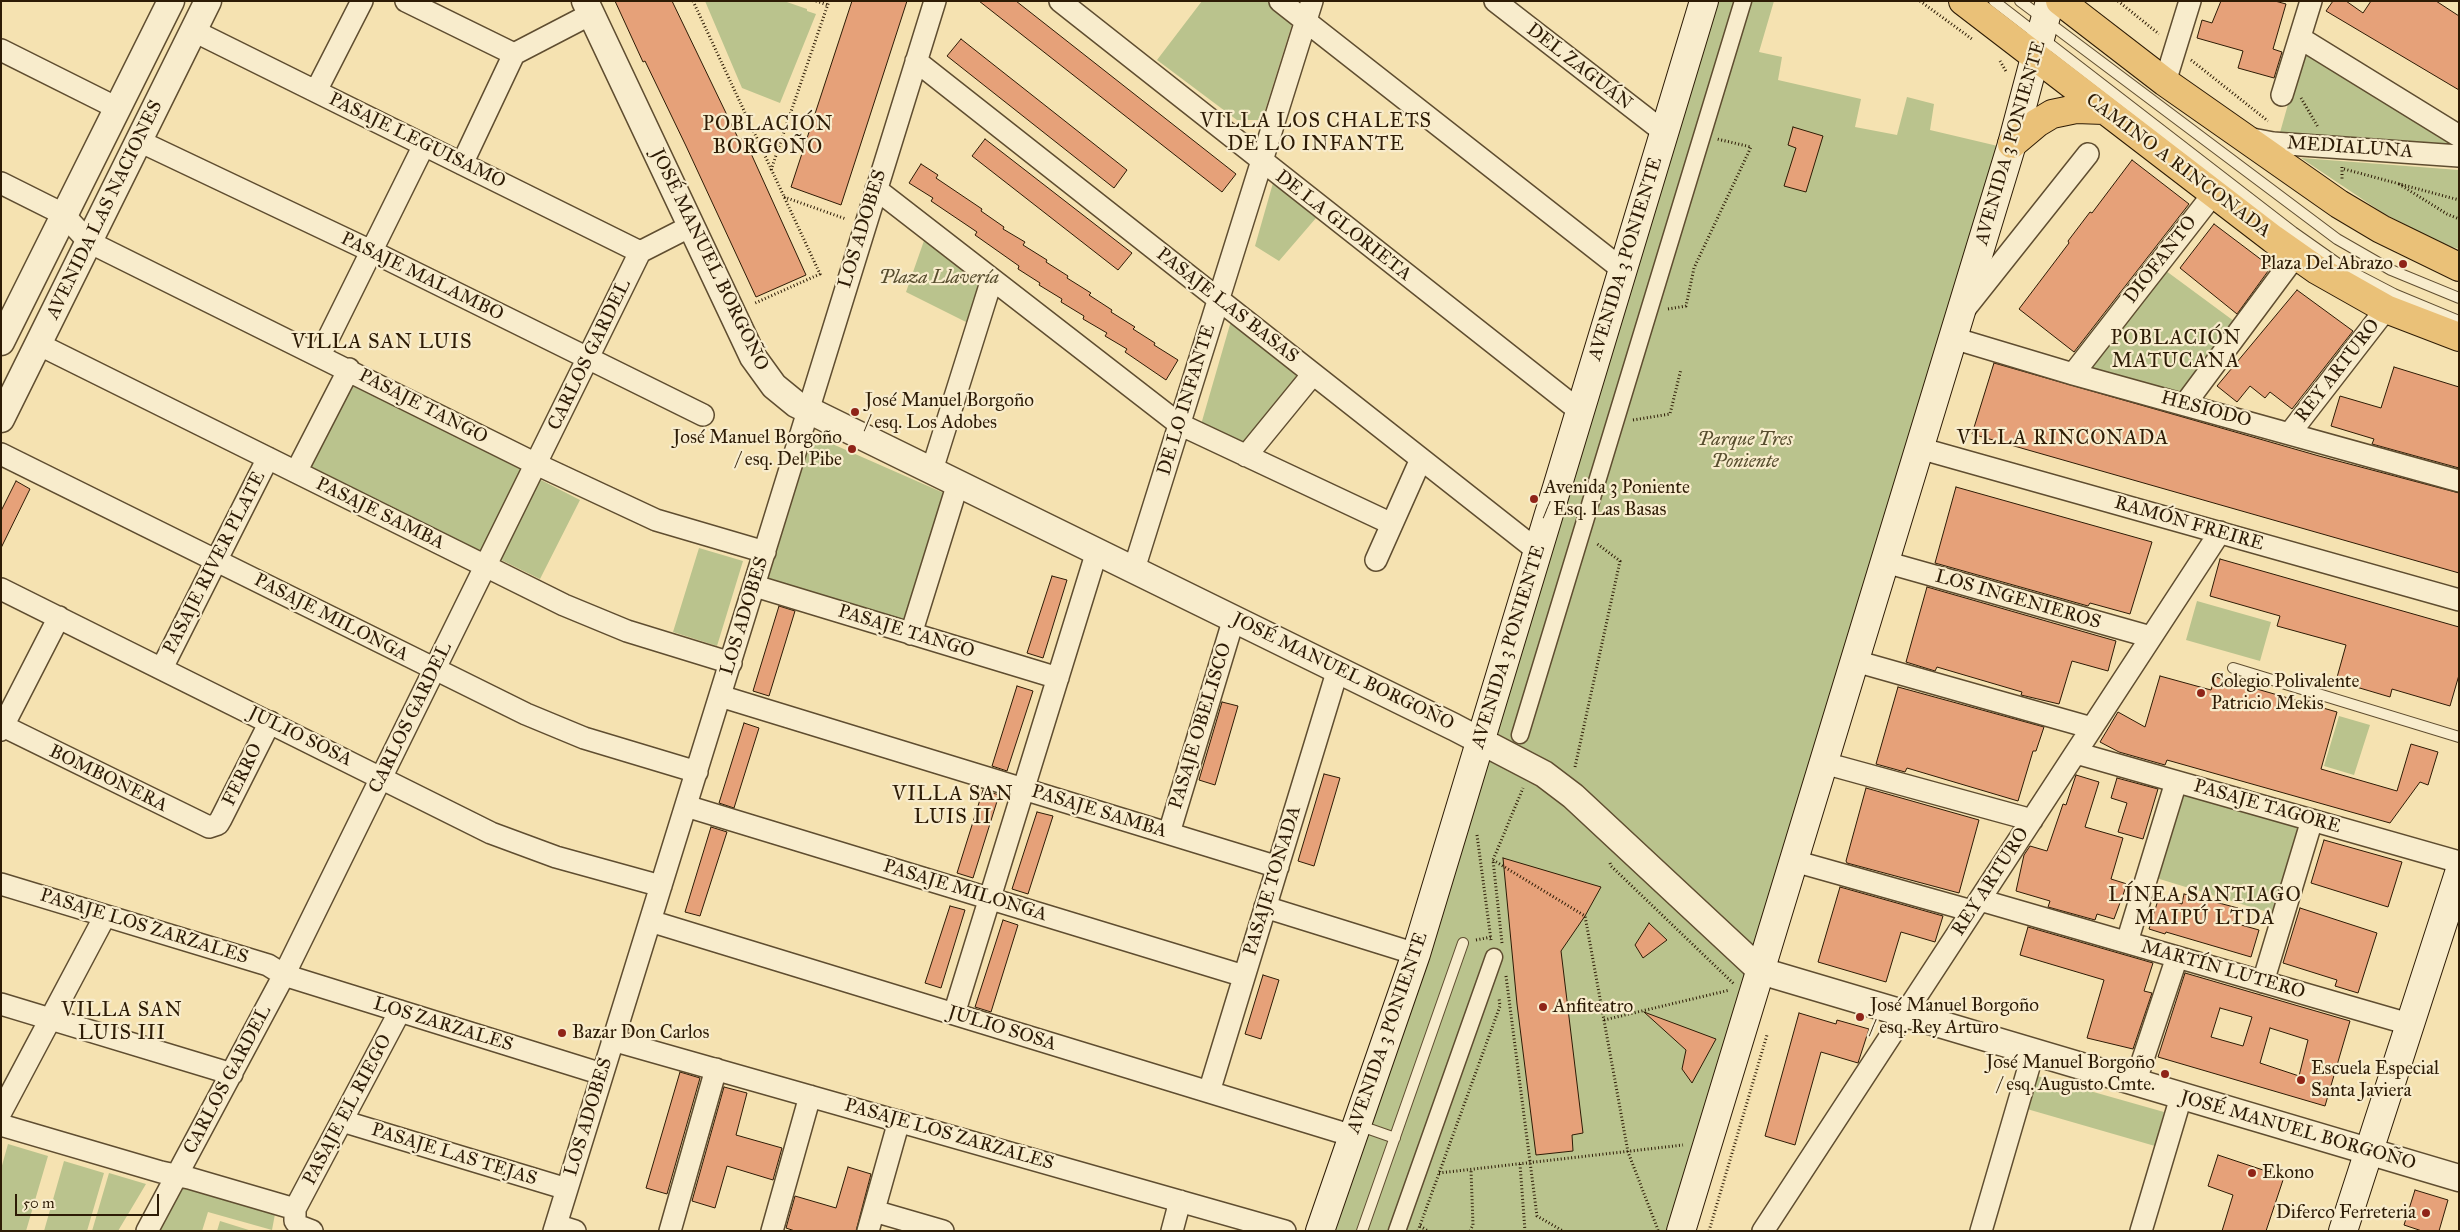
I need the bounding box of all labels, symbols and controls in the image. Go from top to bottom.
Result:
street label: DEL ZAGUÁN [1522,19,1636,115]
street label: AVENIDA 3 PONIENTE [1971,38,2051,248]
street label: PASAJE LEGUISAMO [325,88,509,194]
street label: CAMINO A RINCONADA [2081,89,2275,243]
street label: AVENIDA LAS NACIONES [42,97,168,323]
district label: VILLA LOS CHALETS DE LO INFANTE [1198,110,1434,157]
district label: POBLACIÓN BORGOÑO [701,113,835,160]
street label: MEDIALUNA [2286,132,2414,164]
street label: JOSÉ MANUEL BORGOÑO [645,145,773,375]
street label: AVENIDA 3 PONIENTE [1584,155,1668,363]
street label: DE LA GLORIETA [1270,166,1416,286]
street label: LOS ADOBES [834,167,892,291]
street label: DIOFANTO [2120,212,2202,308]
street label: PASAJE MALAMBO [337,228,507,326]
street label: PASAJE LAS BASAS [1151,243,1303,369]
place label: Plaza Del Abrazo [2260,253,2393,275]
marker: Plaza Del Abrazo [2397,258,2409,270]
park label: Plaza Llavería [879,267,999,289]
street label: CARLOS GARDEL [544,276,636,434]
street label: REY ARTURO [2291,315,2385,427]
street label: DE LO INFANTE [1153,322,1221,478]
district label: POBLACIÓN MATUCANA [2109,327,2243,374]
district label: VILLA SAN LUIS [290,331,474,355]
street label: PASAJE TANGO [355,365,491,449]
street label: HESIODO [2158,387,2254,433]
place label: José Manuel Borgoño / esq. Los Adobes [865,390,1034,434]
marker: José Manuel Borgoño / esq. Los Adobes [849,406,861,418]
place label: José Manuel Borgoño / esq. Del Pibe [673,427,842,471]
district label: VILLA RINCONADA [1955,427,2171,451]
park label: Parque Tres Poniente [1698,429,1792,473]
marker: José Manuel Borgoño / esq. Del Pibe [846,443,858,455]
street label: PASAJE RIVER PLATE [159,468,271,658]
street label: PASAJE SAMBA [312,473,448,555]
place label: Avenida 3 Poniente / Esq. Las Basas [1544,477,1690,521]
street label: RAMÓN FREIRE [2112,492,2266,556]
marker: Avenida 3 Poniente / Esq. Las Basas [1528,493,1540,505]
street label: AVENIDA 3 PONIENTE [1467,543,1551,751]
street label: LOS ADOBES [716,554,774,678]
street label: LOS INGENIEROS [1933,565,2103,635]
street label: PASAJE MILONGA [250,569,412,667]
street label: PASAJE TANGO [835,600,977,664]
street label: JOSÉ MANUEL BORGOÑO [1228,608,1458,736]
street label: CARLOS GARDEL [365,639,457,797]
street label: PASAJE OBELISCO [1165,640,1237,812]
place label: Colegio Polivalente Patricio Mekis [2211,671,2360,715]
marker: Colegio Polivalente Patricio Mekis [2195,687,2207,699]
street label: JULIO SOSA [245,702,355,772]
street label: BOMBONERA [45,740,171,818]
street label: FERRO [218,740,268,810]
street label: PASAJE TAGORE [2191,775,2343,839]
street label: PASAJE SAMBA [1029,781,1169,843]
district label: VILLA SAN LUIS II [891,783,1015,830]
street label: PASAJE TONADA [1239,803,1307,959]
street label: REY ARTURO [1948,824,2034,940]
street label: PASAJE MILONGA [880,855,1050,927]
street label: PASAJE LOS ZARZALES [37,884,251,970]
district label: LÍNEA SANTIAGO MAIPÚ LTDA [2107,884,2303,931]
street label: AVENIDA 3 PONIENTE [1343,929,1433,1137]
street label: MARTÍN LUTERO [2138,936,2308,1004]
street label: LOS ZARZALES [370,993,516,1057]
place label: José Manuel Borgoño / esq. Rey Arturo [1870,995,2039,1039]
place label: Anfiteatro [1553,996,1633,1018]
district label: VILLA SAN LUIS III [60,999,184,1046]
marker: Anfiteatro [1537,1001,1549,1013]
street label: CARLOS GARDEL [179,1002,277,1158]
street label: JULIO SOSA [945,1002,1059,1056]
marker: José Manuel Borgoño / esq. Rey Arturo [1854,1011,1866,1023]
place label: Bazar Don Carlos [572,1022,709,1044]
marker: Bazar Don Carlos [556,1027,568,1039]
street label: PASAJE EL RIEGO [299,1031,397,1189]
place label: José Manuel Borgoño / esq. Augusto Cmte. [1986,1052,2155,1096]
street label: LOS ADOBES [560,1055,618,1179]
place label: Escuela Especial Santa Javiera [2311,1058,2439,1102]
marker: José Manuel Borgoño / esq. Augusto Cmte. [2159,1068,2171,1080]
marker: Escuela Especial Santa Javiera [2295,1074,2307,1086]
street label: JOSÉ MANUEL BORGOÑO [2178,1086,2418,1176]
street label: PASAJE LOS ZARZALES [842,1094,1056,1176]
street label: PASAJE LAS TEJAS [368,1119,540,1191]
place label: Ekono [2262,1162,2314,1184]
marker: Ekono [2246,1167,2258,1179]
scale bar [18,1184,161,1216]
text: 50 m [23,1194,55,1212]
place label: Diferco Ferreteria [2276,1202,2416,1224]
marker: Diferco Ferreteria [2420,1207,2432,1219]

